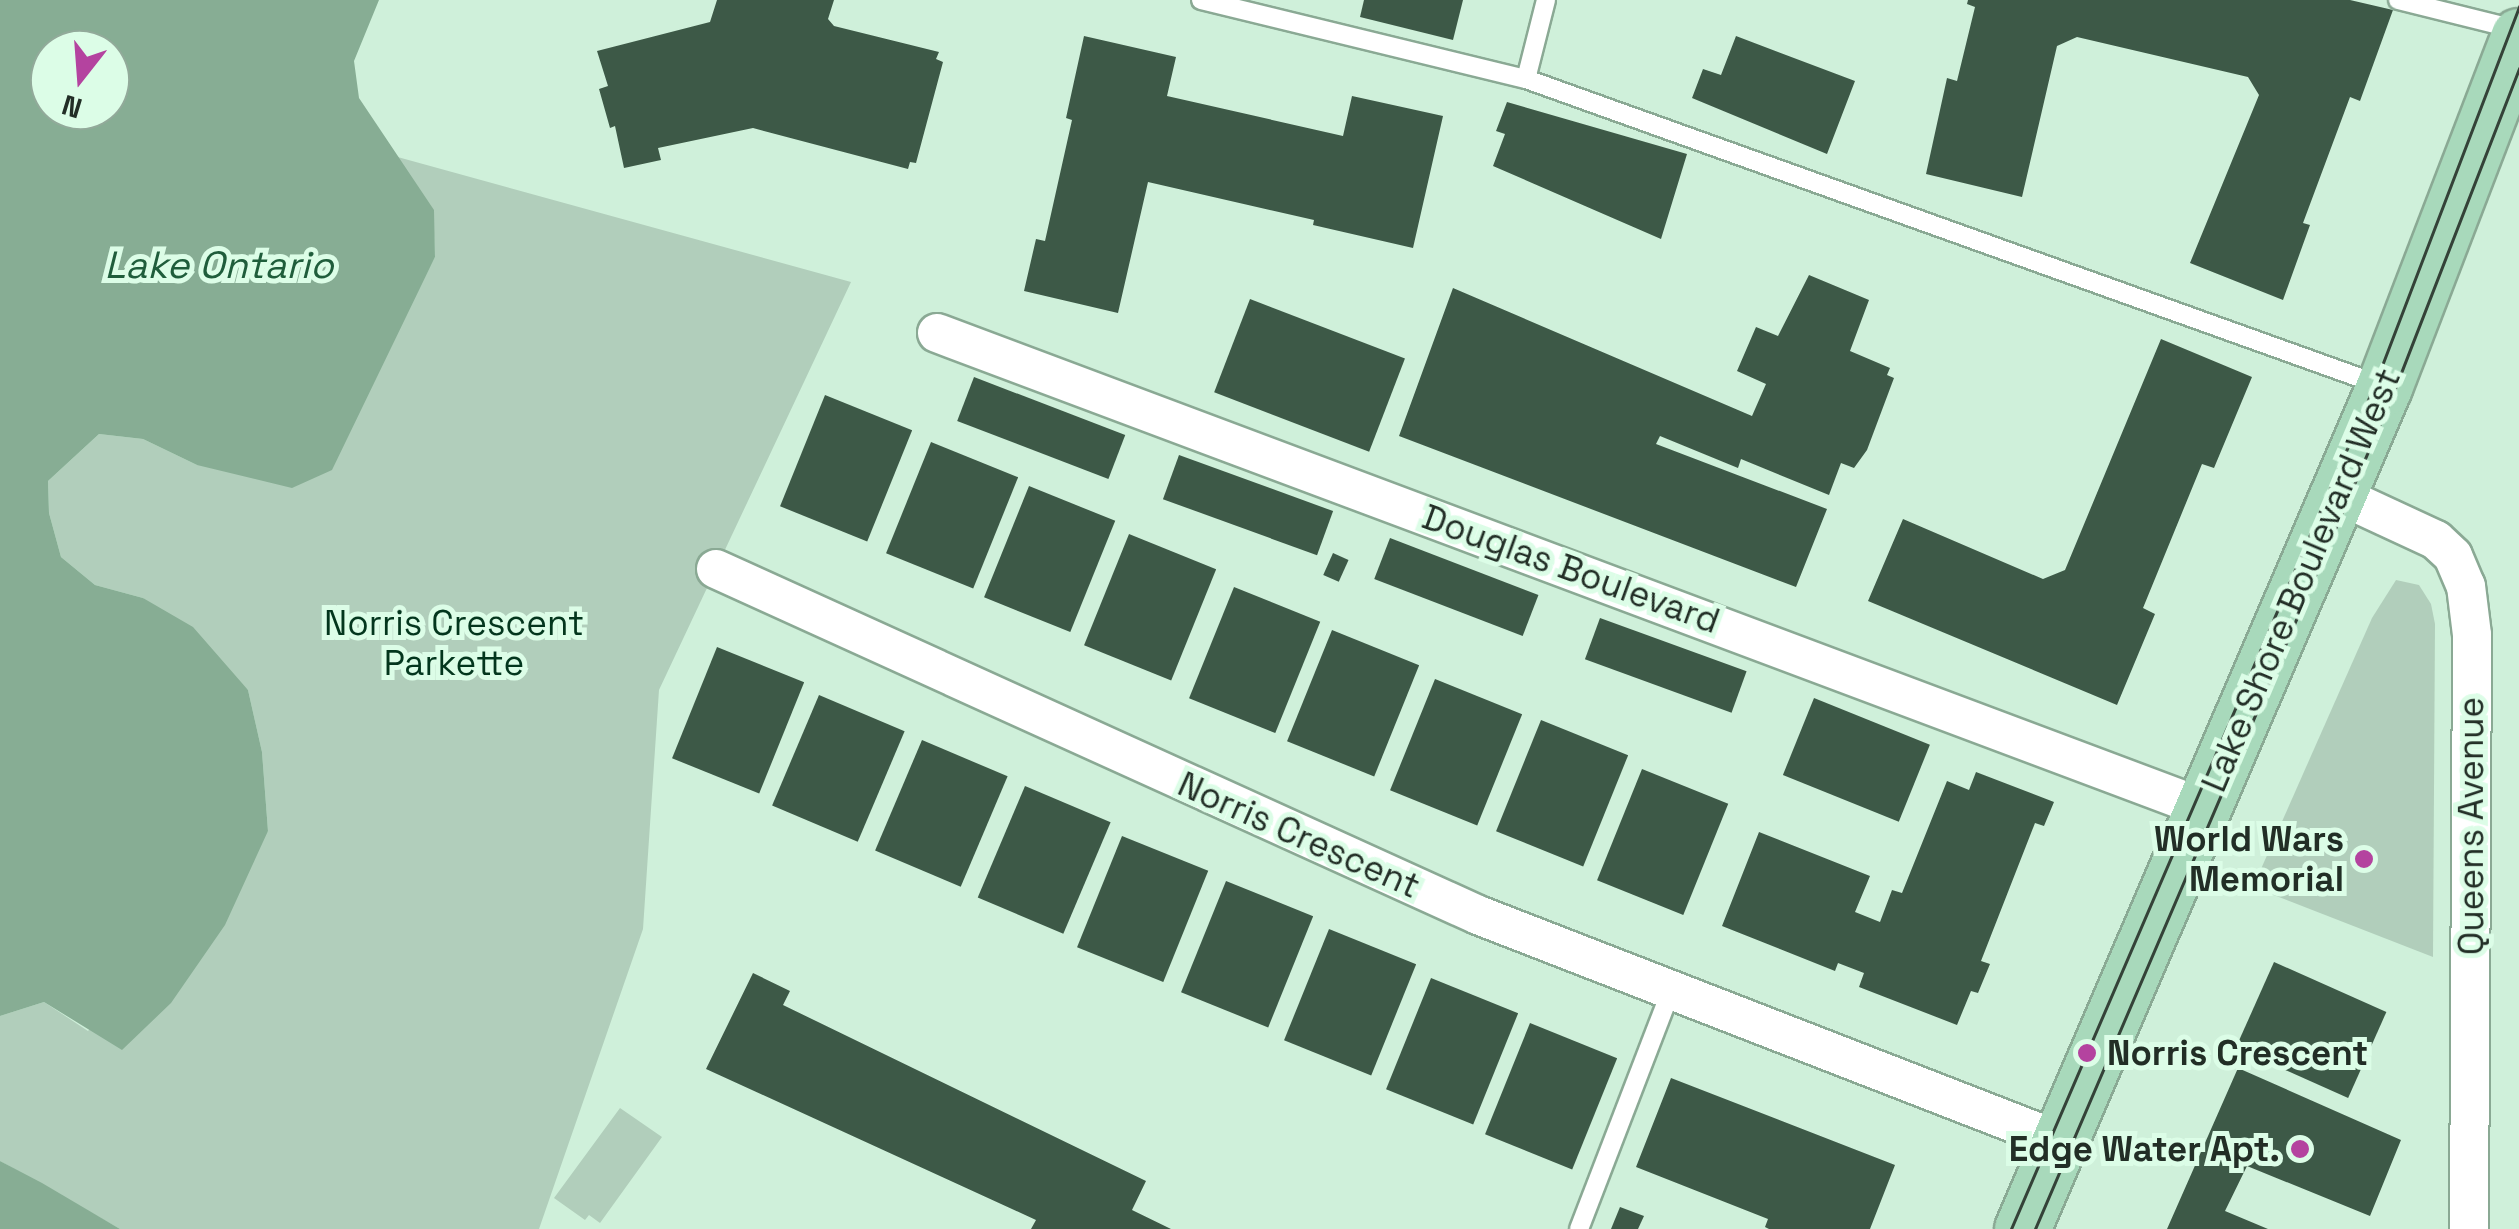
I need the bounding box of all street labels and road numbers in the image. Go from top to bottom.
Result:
street label: Lake Shore Boulevard West [2193,362,2409,798]
street label: Douglas Boulevard [1417,496,1725,642]
street label: Queens Avenue [2450,697,2492,955]
street label: Norris Crescent [1172,763,1426,907]

